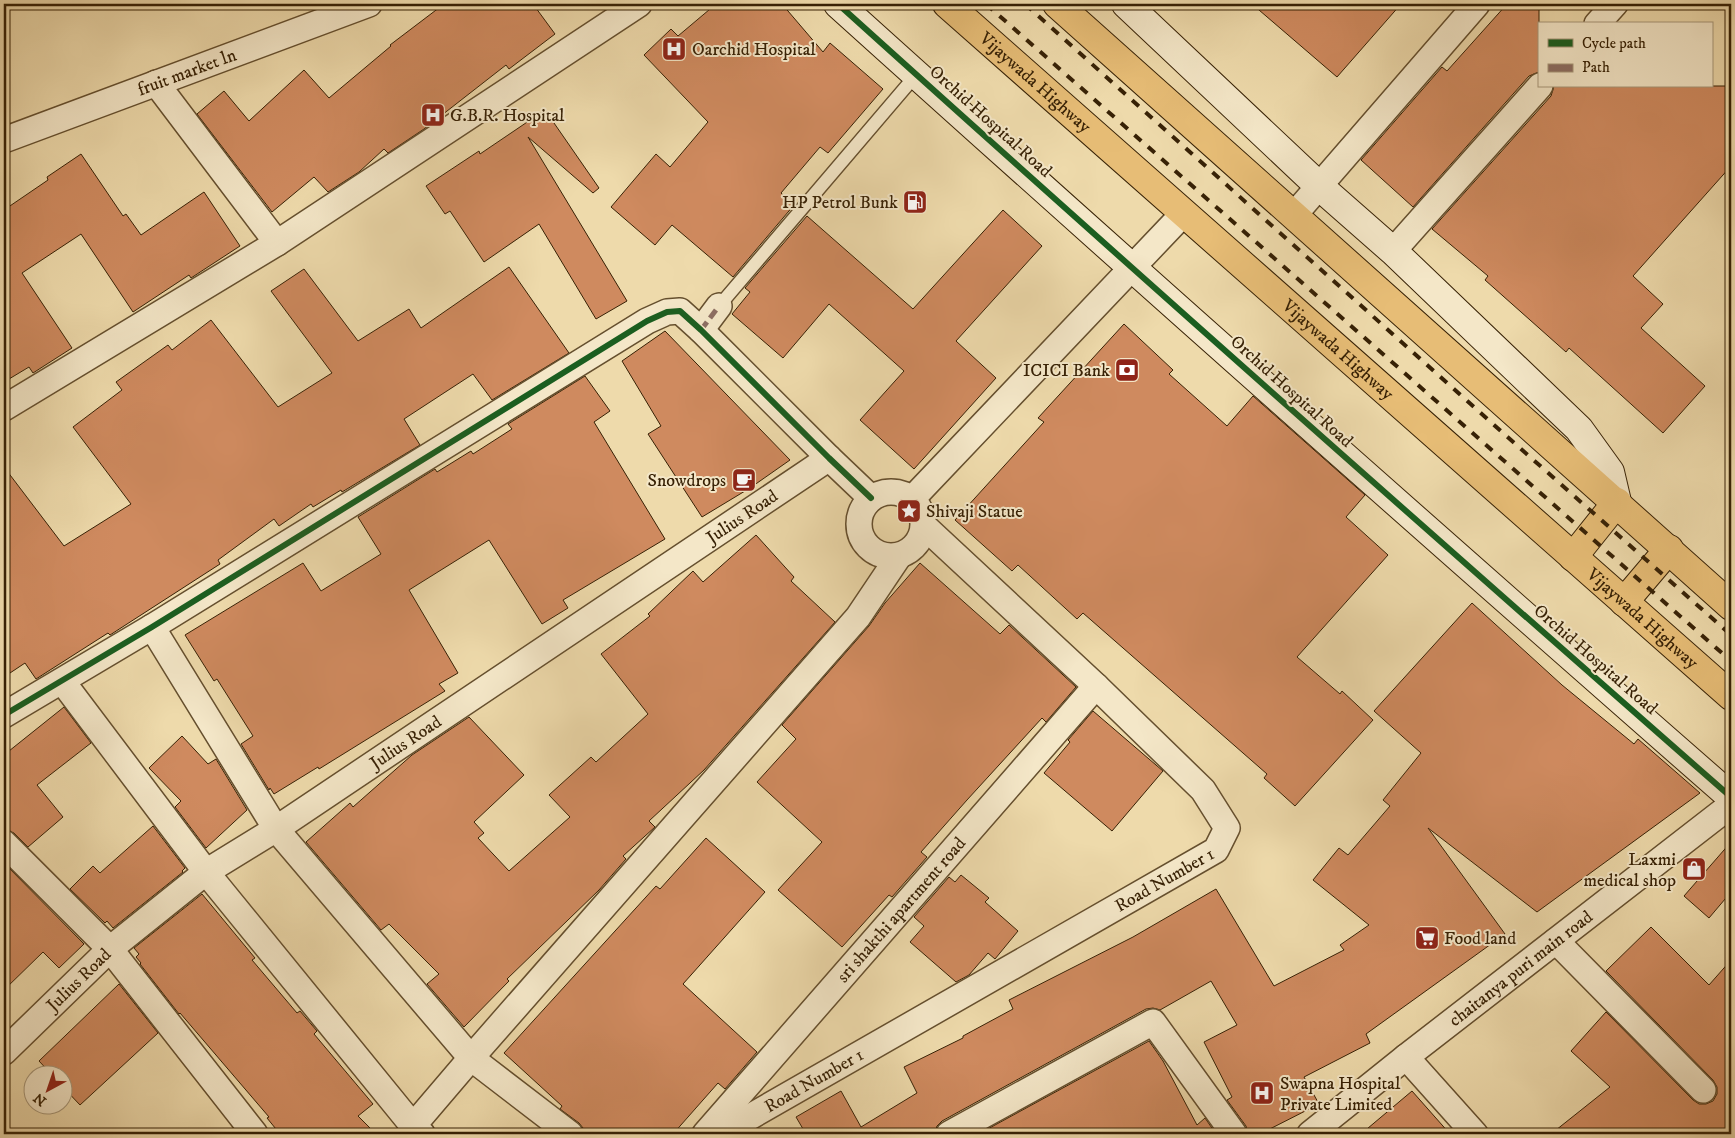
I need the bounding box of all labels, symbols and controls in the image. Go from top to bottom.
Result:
legend [1538,22,1712,88]
street label: Vijaywada Highway [974,27,1095,138]
text: Cycle path [1582,34,1646,53]
hospital icon: Oarchid Hospital [661,36,687,62]
place label: Oarchid Hospital [692,39,816,61]
street label: fruit market ln [135,44,240,101]
text: Path [1582,58,1610,77]
street label: Orchid Hospital Road [925,61,1056,183]
hospital icon: G.B.R. Hospital [420,102,446,128]
place label: G.B.R. Hospital [450,105,565,127]
fuel station icon: HP Petrol Bunk [902,189,928,215]
place label: HP Petrol Bunk [782,192,898,214]
street label: Vijaywada Highway [1277,294,1398,406]
street label: Orchid Hospital Road [1226,331,1357,453]
bank icon: ICICI Bank [1114,357,1140,383]
place label: ICICI Bank [1023,360,1110,382]
cafe icon: Snowdrops [731,467,757,493]
place label: Snowdrops [648,470,726,492]
street label: Julius Road [701,485,782,550]
place icon: Shivaji Statue [896,498,922,524]
place label: Shivaji Statue [926,501,1023,523]
street label: Vijaywada Highway [1581,563,1703,674]
street label: Orchid Hospital Road [1529,600,1662,720]
street label: Julius Road [364,711,446,776]
street label: sri shakthi apartment road [832,833,971,987]
street label: Road Number 1 [1111,843,1218,918]
place label: Laxmi medical shop [1584,849,1676,892]
shop icon: Laxmi medical shop [1681,856,1707,882]
street label: chaitanya puri main road [1445,906,1598,1032]
supermarket icon: Food land [1414,925,1440,951]
place label: Food land [1444,928,1516,950]
street label: Julius Road [41,944,116,1018]
street label: Road Number 1 [761,1044,868,1118]
north arrow [22,1066,72,1116]
place label: Swapna Hospital Private Limited [1280,1073,1401,1116]
hospital icon: Swapna Hospital Private Limited [1249,1080,1275,1106]
text: N [30,1088,50,1110]

